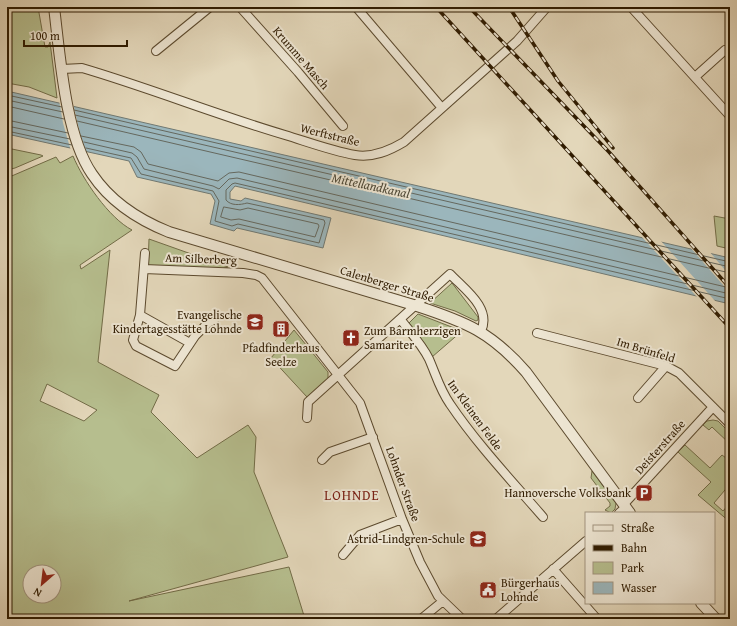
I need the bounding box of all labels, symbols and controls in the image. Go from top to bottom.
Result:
scale bar [24,22,127,48]
street label: Krumme Masch [269,22,334,93]
text: 100 m [30,27,60,44]
street label: Werftstraße [299,119,362,150]
water label: Mittellandkanal [330,168,412,203]
street label: Am Silberberg [165,249,237,268]
street label: Calenberger Straße [338,261,436,306]
place label: Evangelische Kindertagesstätte Lohnde [113,306,242,337]
school or university icon: Evangelische Kindertagesstätte Lohnde [245,312,265,332]
building icon: Pfadfinderhaus Seelze [271,319,291,339]
place label: Zum Barmherzigen Samariter [364,322,461,353]
church icon: Zum Barmherzigen Samariter [341,328,361,348]
street label: Im Brünfeld [615,333,678,367]
place label: Pfadfinderhaus Seelze [243,339,320,370]
street label: Im Kleinen Felde [444,376,507,454]
street label: Deisterstraße [631,415,689,478]
street label: Lohnder Straße [382,444,425,524]
parking icon: Hannoversche Volksbank [634,483,654,503]
place label: Hannoversche Volksbank [505,484,632,501]
district label: LOHNDE [324,485,380,505]
legend [585,512,715,604]
text: Straße [621,519,655,536]
school or university icon: Astrid-Lindgren-Schule [468,529,488,549]
place label: Astrid-Lindgren-Schule [347,530,465,547]
text: Bahn [621,539,647,556]
text: Park [621,559,645,576]
north arrow [22,564,62,604]
place label: Bürgerhaus Lohnde [501,574,560,605]
text: Wasser [621,579,657,596]
public building icon: Bürgerhaus Lohnde [478,580,498,600]
text: N [30,584,44,602]

